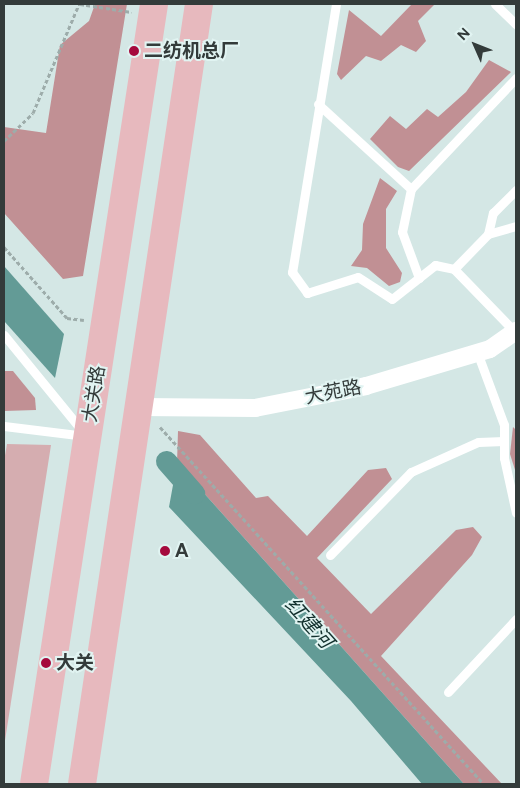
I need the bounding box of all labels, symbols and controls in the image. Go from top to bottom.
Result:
north arrow [450,20,500,70]
text: N [454,24,474,44]
place label: 二纺机总厂 [144,40,239,62]
marker: 二纺机总厂 [128,45,140,57]
street label: 大关路 [78,364,110,424]
street label: 大苑路 [303,375,363,409]
place label: A [175,540,189,562]
marker: A [159,545,171,557]
water label: 红建河 [280,593,338,653]
place label: 大关 [56,652,94,674]
marker: 大关 [40,657,52,669]

